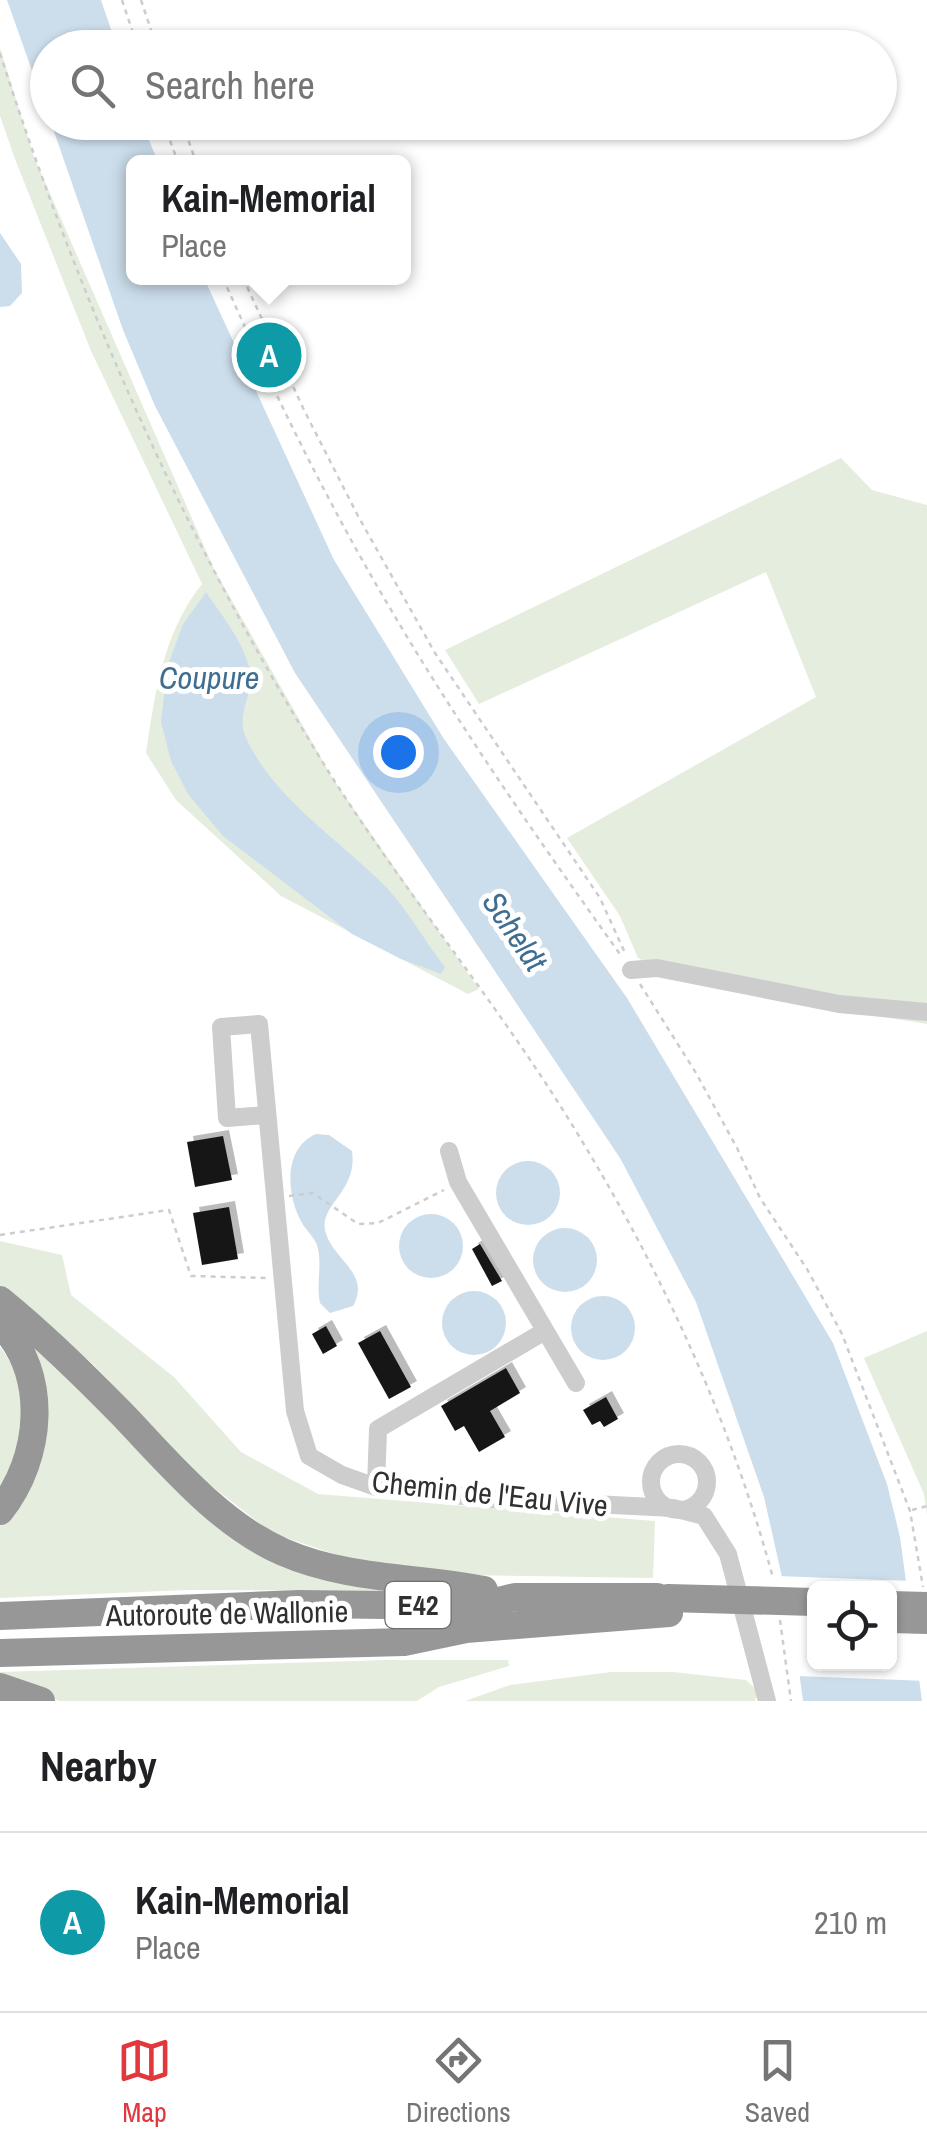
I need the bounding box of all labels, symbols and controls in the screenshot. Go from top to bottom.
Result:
search box [30,30,897,140]
icon: search [65,58,120,113]
text: Search here [145,60,315,111]
popup [126,155,411,285]
text: Kain-Memorial [161,173,376,224]
text: Place [161,224,227,267]
pin: A [236,318,302,392]
water label: Coupure [159,656,259,699]
your location [373,727,424,778]
water label: Scheldt [473,883,558,980]
street label: Chemin de l'Eau Vive [370,1461,610,1525]
map controls [807,1581,897,1671]
button: locate [807,1581,897,1671]
road number: E42 [386,1582,450,1628]
street label: Autoroute de Wallonie [104,1591,349,1635]
text: Nearby [40,1738,157,1794]
text: Kain-Memorial [135,1875,350,1926]
text: A [63,1901,82,1944]
text: 210 m [814,1901,887,1944]
text: Place [135,1926,201,1969]
tab: Map [117,2033,172,2131]
tab: Directions [406,2033,511,2131]
tab: Saved [745,2033,810,2131]

